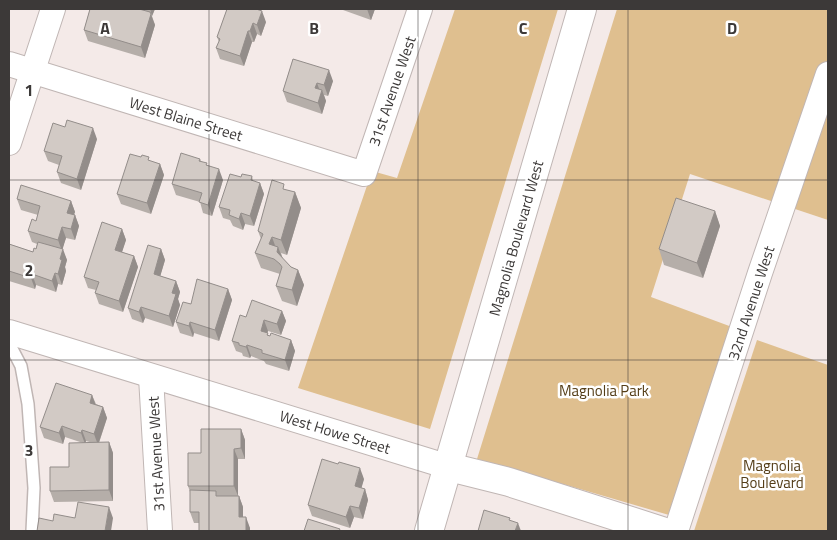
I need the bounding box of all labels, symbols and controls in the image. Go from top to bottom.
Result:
text: A [100,16,110,40]
text: B [309,16,319,40]
text: C [519,16,528,40]
text: D [727,16,737,40]
street label: 31st Avenue West [362,32,422,149]
text: 1 [25,78,33,102]
street label: West Blaine Street [127,91,246,147]
street label: Magnolia Boulevard West [483,157,549,319]
street label: 32nd Avenue West [722,242,781,363]
text: 2 [25,258,33,282]
park label: Magnolia Park [559,379,649,402]
street label: 31st Avenue West [141,395,171,512]
street label: West Howe Street [277,404,394,460]
text: 3 [25,438,33,462]
park label: Magnolia Boulevard [740,454,804,494]

